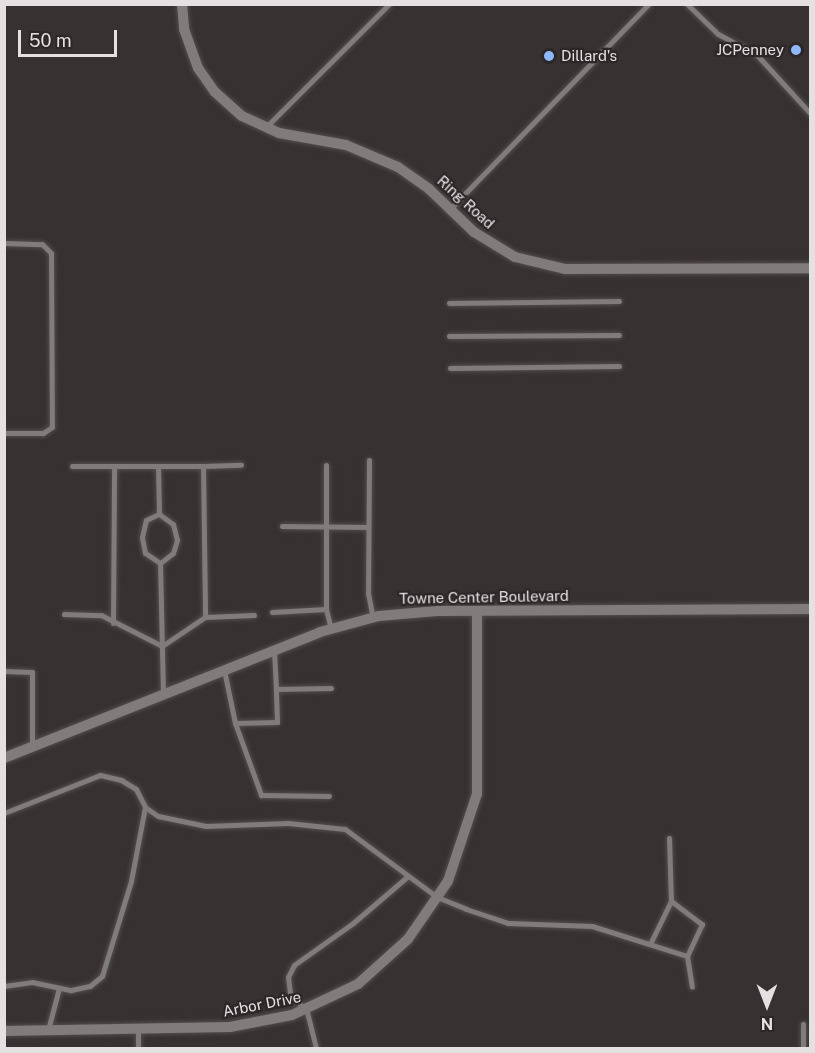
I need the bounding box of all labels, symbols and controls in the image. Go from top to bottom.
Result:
scale bar [21,18,120,56]
text: 50 m [29,30,72,51]
place label: JCPenney [716,41,784,59]
marker: JCPenney [789,43,803,57]
place label: Dillard's [561,47,617,65]
marker: Dillard's [542,49,556,63]
street label: Ring Road [434,172,498,232]
street label: Towne Center Boulevard [399,587,569,607]
north arrow [737,975,797,1035]
street label: Arbor Drive [221,988,303,1020]
text: N [761,1014,773,1033]

